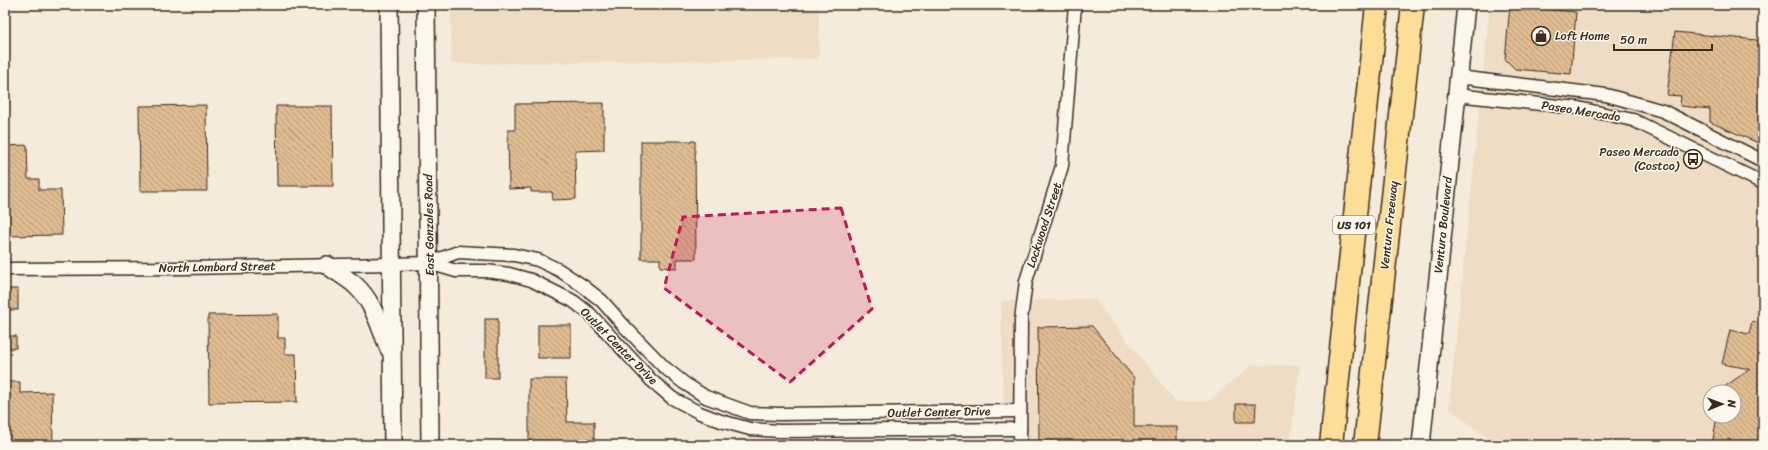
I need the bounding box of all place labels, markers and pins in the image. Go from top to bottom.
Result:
shop icon: Loft Home [1530,25,1552,47]
place label: Loft Home [1555,25,1610,47]
place label: Paseo Mercado (Costco) [1599,141,1680,177]
bus stop icon: Paseo Mercado (Costco) [1682,148,1704,170]

